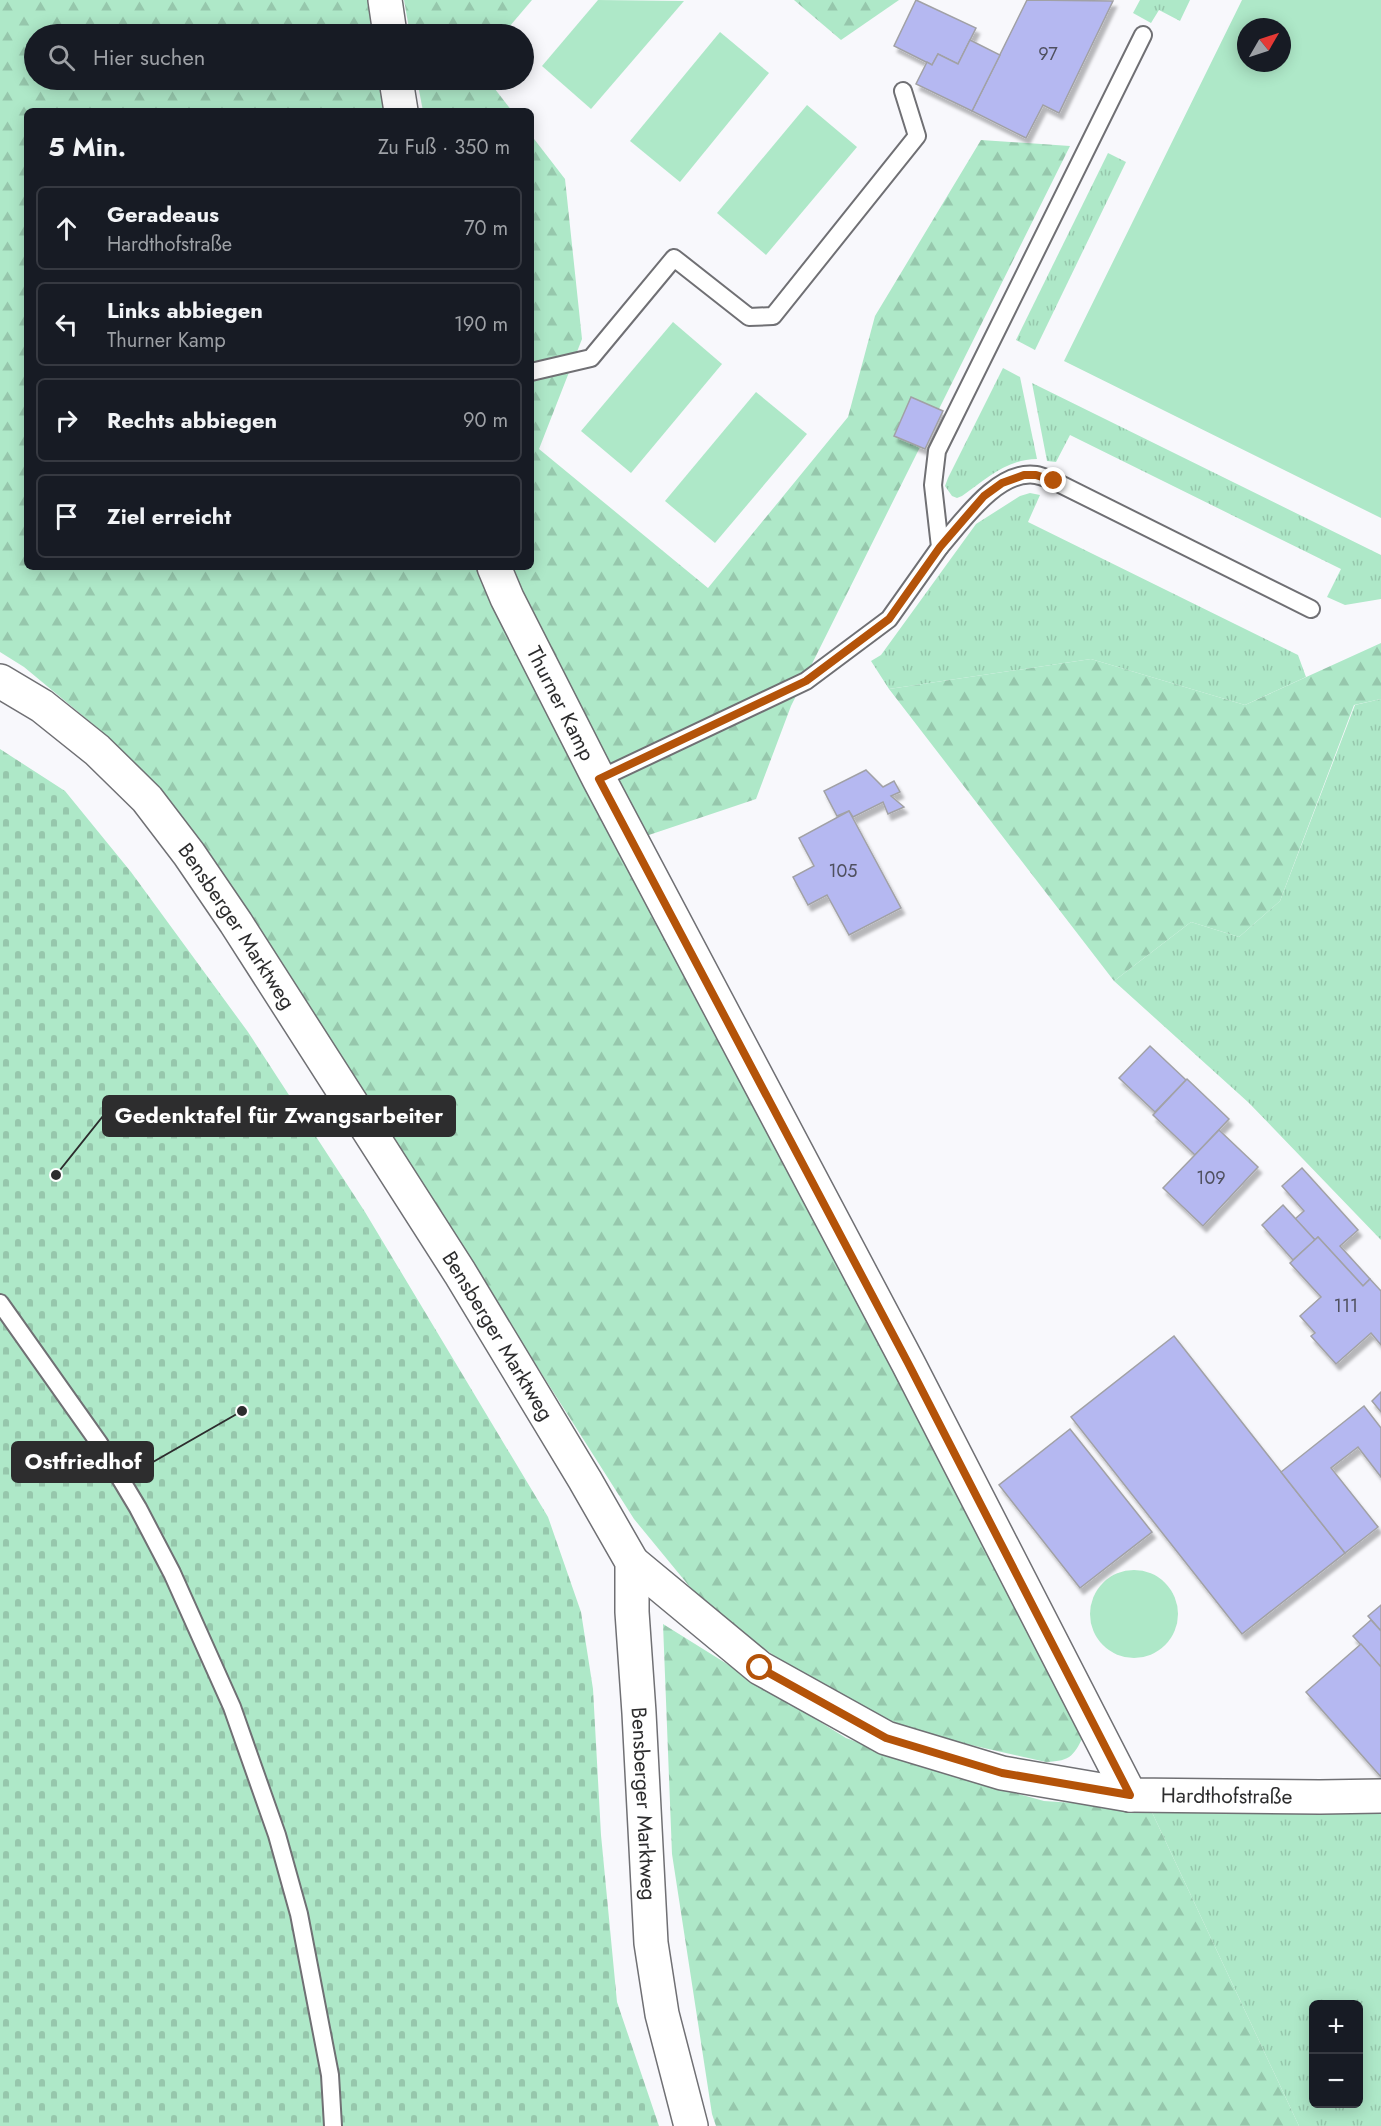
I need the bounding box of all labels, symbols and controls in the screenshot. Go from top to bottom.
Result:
north arrow [1237,18,1291,72]
search box [24,24,534,90]
icon: search [45,41,78,74]
text: Hier suchen [93,41,205,73]
house number: 97 [1038,41,1058,67]
text: 5 Min. [48,128,126,166]
text: Zu Fuß · 350 m [378,133,510,162]
text: Geradeaus [107,198,219,230]
icon: ahead [50,212,83,245]
text: 70 m [464,214,508,243]
text: Hardthofstraße [107,230,232,259]
text: Links abbiegen [107,294,263,326]
icon: left [50,308,83,341]
text: 190 m [454,310,508,339]
text: Thurner Kamp [107,326,226,355]
icon: right [50,404,83,437]
text: Rechts abbiegen [107,404,277,436]
text: 90 m [463,406,508,435]
route end [1040,467,1066,493]
icon: arrive [50,500,83,533]
text: Ziel erreicht [107,500,231,532]
street label: Thurner Kamp [519,641,602,766]
street label: Bensberger Marktweg [171,837,302,1015]
house number: 105 [828,858,858,884]
callout: Gedenktafel für Zwangsarbeiter [103,1096,455,1136]
text: Gedenktafel für Zwangsarbeiter [115,1099,443,1131]
house number: 109 [1196,1165,1226,1191]
street label: Bensberger Marktweg [435,1245,561,1426]
house number: 111 [1334,1293,1358,1319]
callout: Ostfriedhof [12,1442,153,1482]
text: Ostfriedhof [24,1445,143,1477]
route start [746,1654,772,1680]
street label: Bensberger Marktweg [624,1706,664,1901]
street label: Hardthofstraße [1161,1780,1293,1812]
map controls [1309,2000,1363,2108]
button: + [1309,2000,1363,2054]
button: − [1309,2054,1363,2108]

